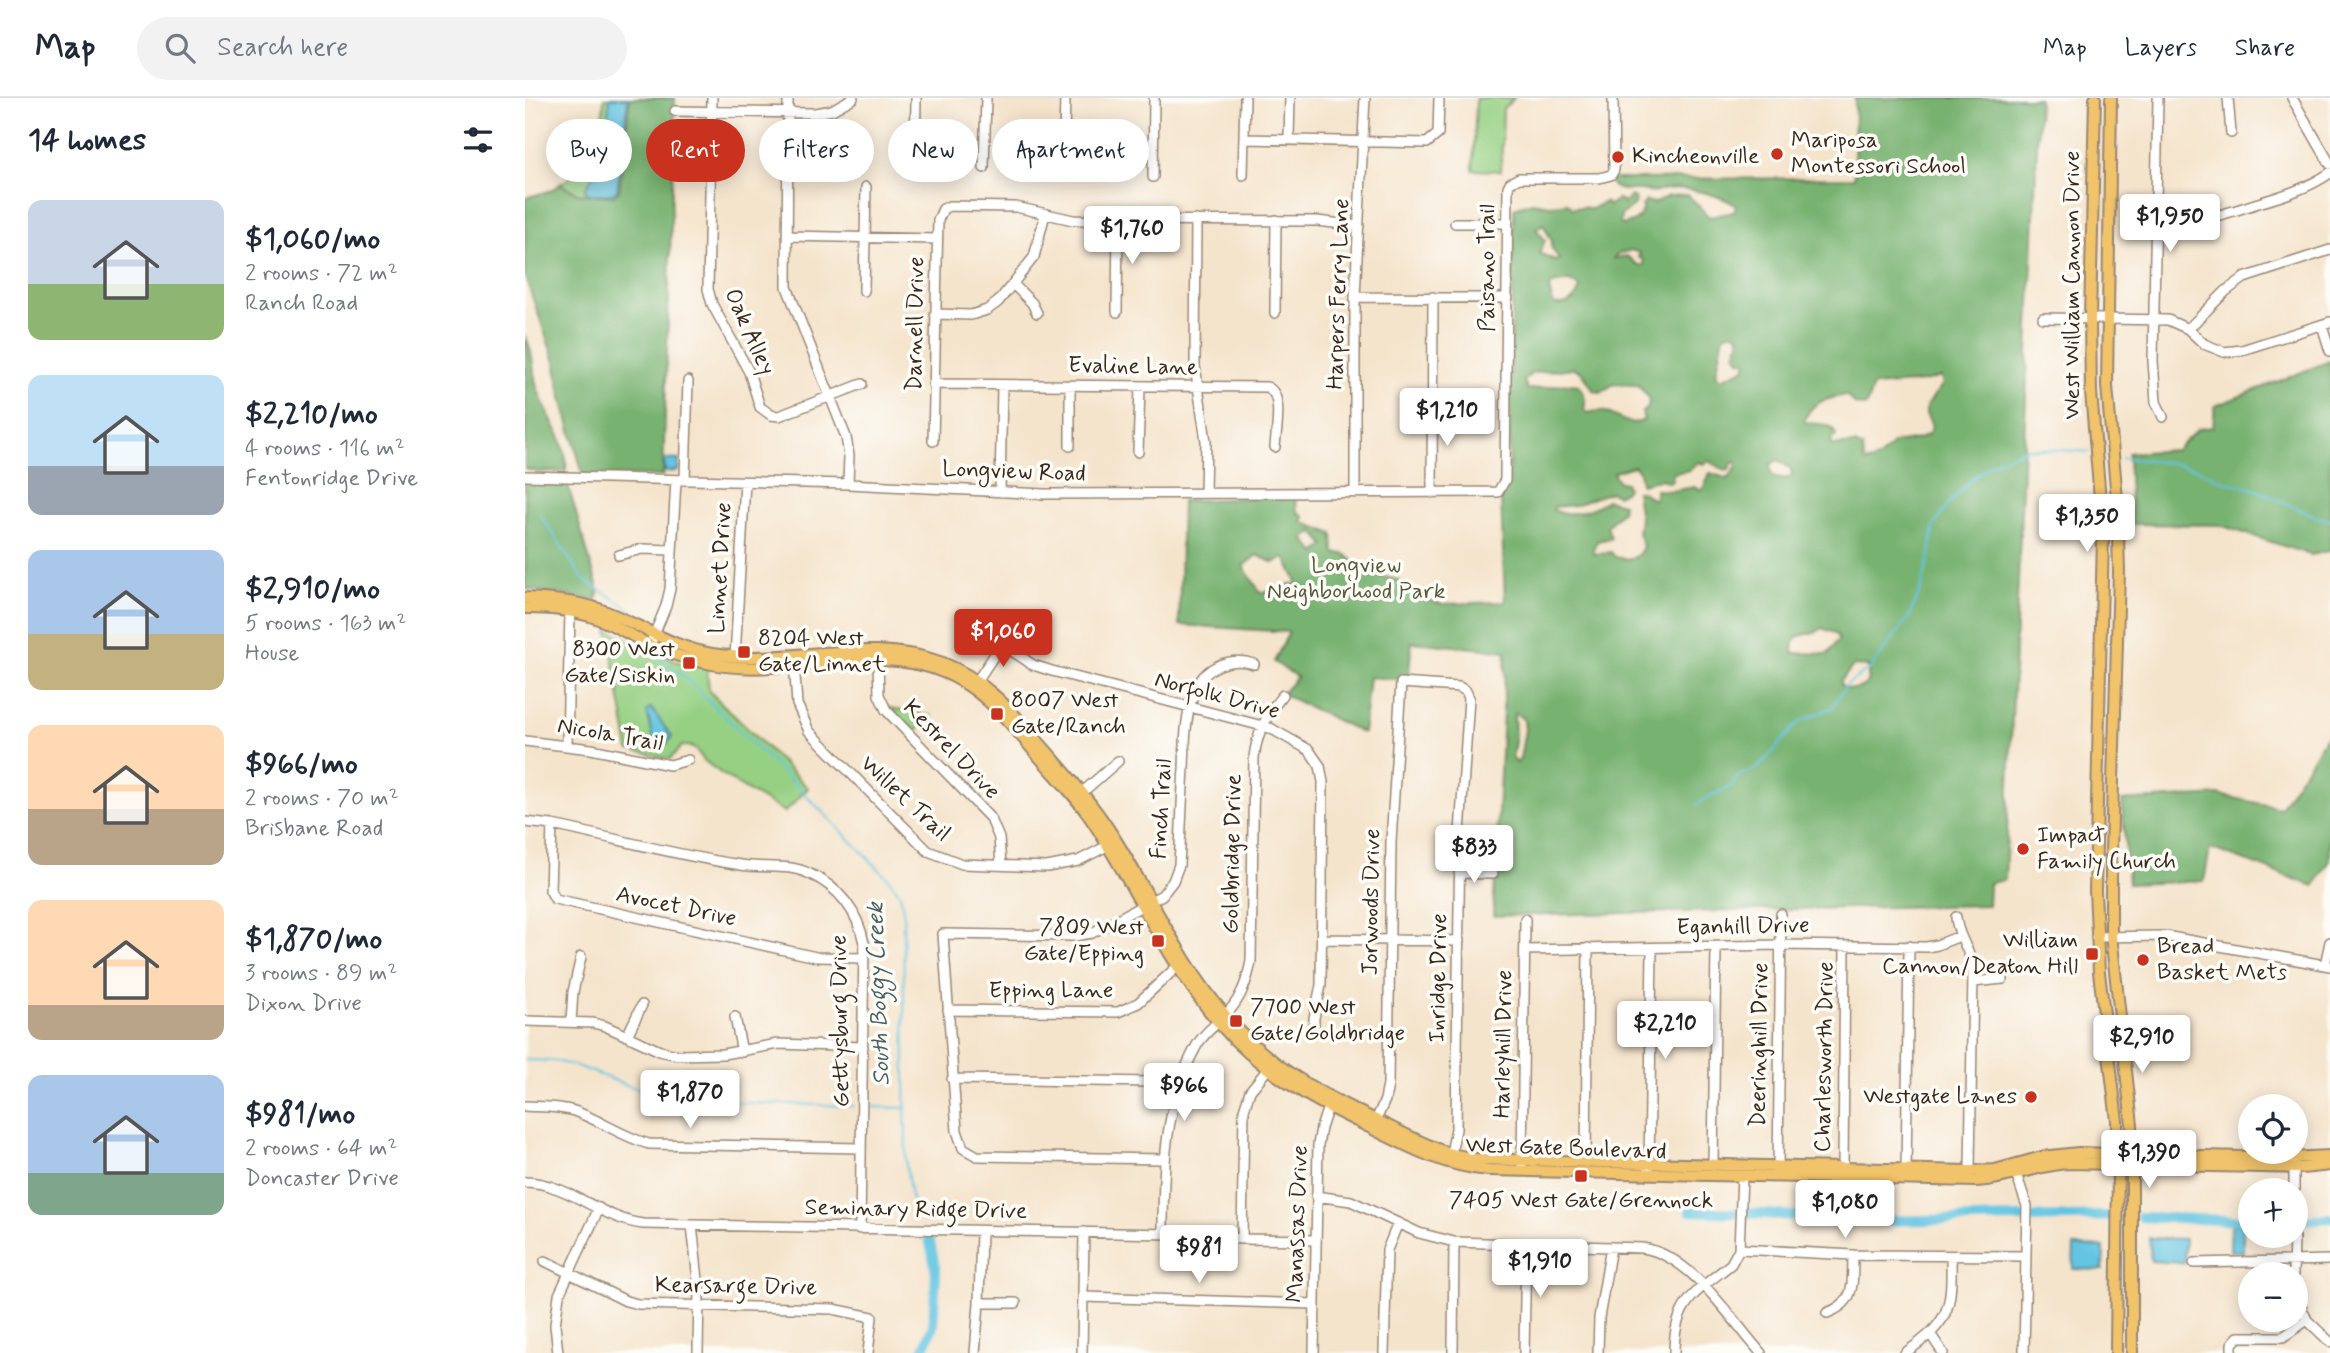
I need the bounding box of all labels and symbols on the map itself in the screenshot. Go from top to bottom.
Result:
place label: Mariposa Montessori School [1791,126,1966,182]
place label: Kincheonville [1632,142,1759,172]
marker: Mariposa Montessori School [1769,146,1785,162]
marker: Kincheonville [1610,149,1626,165]
street label: West William Cannon Drive [2058,151,2088,419]
pin: $1,950 [2113,194,2227,254]
street label: Harpers Ferry Lane [1321,198,1357,390]
street label: Paisano Trail [1473,204,1503,332]
pin: $1,760 [1075,206,1189,266]
street label: Darnell Drive [900,256,932,392]
street label: Oak Alley [717,284,781,380]
street label: Evaline Lane [1068,351,1198,383]
pin: $1,210 [1390,388,1504,448]
street label: Longview Road [942,455,1086,491]
pin: $1,350 [2030,494,2144,554]
street label: Linnet Drive [703,501,739,635]
park label: Longview Neighborhood Park [1267,551,1445,607]
pin: $1,060 [946,610,1060,669]
place label: 8204 West Gate/Linnet [758,624,886,680]
place label: 8300 West Gate/Siskin [564,635,675,691]
marker: 8204 West Gate/Linnet [736,644,752,660]
marker: 8300 West Gate/Siskin [681,655,697,671]
street label: Norfolk Drive [1151,665,1283,728]
place label: 8007 West Gate/Ranch [1011,686,1126,742]
street label: Kestrel Drive [896,694,1006,806]
marker: 8007 West Gate/Ranch [989,706,1005,722]
street label: Nicola Trail [555,711,665,759]
street label: Willet Trail [853,749,957,849]
street label: Finch Trail [1144,758,1180,860]
street label: Goldbridge Drive [1217,774,1249,934]
place label: Impact Family Church [2037,821,2176,877]
pin: $833 [1433,826,1515,885]
street label: Jorwoods Drive [1356,828,1388,976]
marker: Impact Family Church [2015,841,2031,857]
street label: Avocet Drive [613,880,739,934]
water label: South Boggy Creek [860,900,901,1086]
street label: Eganhill Drive [1676,911,1810,943]
place label: 7809 West Gate/Epping [1024,913,1144,969]
street label: Inridge Drive [1423,913,1455,1043]
place label: William Cannon/Deaton Hill [1882,926,2078,982]
place label: Bread Basket Mets [2157,932,2287,988]
marker: 7809 West Gate/Epping [1150,933,1166,949]
street label: Gettysburg Drive [824,934,860,1108]
marker: William Cannon/Deaton Hill [2084,946,2100,962]
marker: Bread Basket Mets [2135,952,2151,968]
street label: Charlesworth Drive [1808,961,1842,1153]
street label: Deeringhill Drive [1744,962,1776,1128]
street label: Harleyhill Drive [1488,969,1520,1119]
street label: Epping Lane [989,976,1113,1006]
place label: 7700 West Gate/Goldbridge [1250,993,1405,1049]
pin: $2,210 [1608,1002,1722,1061]
marker: 7700 West Gate/Goldbridge [1228,1013,1244,1029]
pin: $2,910 [2085,1016,2199,1075]
pin: $966 [1143,1063,1225,1123]
pin: $1,870 [633,1070,747,1130]
place label: Westgate Lanes [1863,1082,2017,1112]
marker: Westgate Lanes [2023,1089,2039,1105]
street label: West Gate Boulevard [1465,1130,1667,1168]
pin: $1,390 [2092,1130,2206,1190]
street label: Manassas Drive [1280,1145,1316,1303]
marker: 7405 West Gate/Grennock [1573,1168,1589,1184]
pin: $1,080 [1788,1180,1902,1240]
place label: 7405 West Gate/Grennock [1449,1186,1713,1216]
street label: Seminary Ridge Drive [804,1193,1028,1229]
pin: $981 [1158,1226,1240,1285]
pin: $1,910 [1483,1240,1597,1299]
street label: Kearsarge Drive [655,1271,818,1305]

